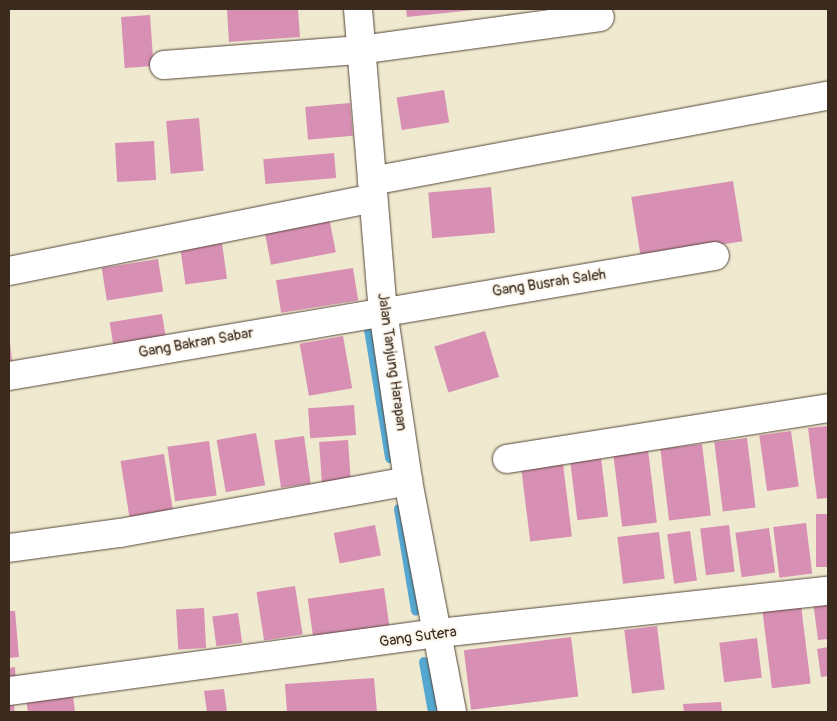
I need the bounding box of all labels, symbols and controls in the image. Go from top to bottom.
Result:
street label: Gang Busrah Saleh [491,265,607,301]
street label: Jalan Tanjung Harapan [373,292,411,432]
street label: Gang Bakran Sabar [137,324,255,362]
street label: Gang Sutera [378,623,458,651]

